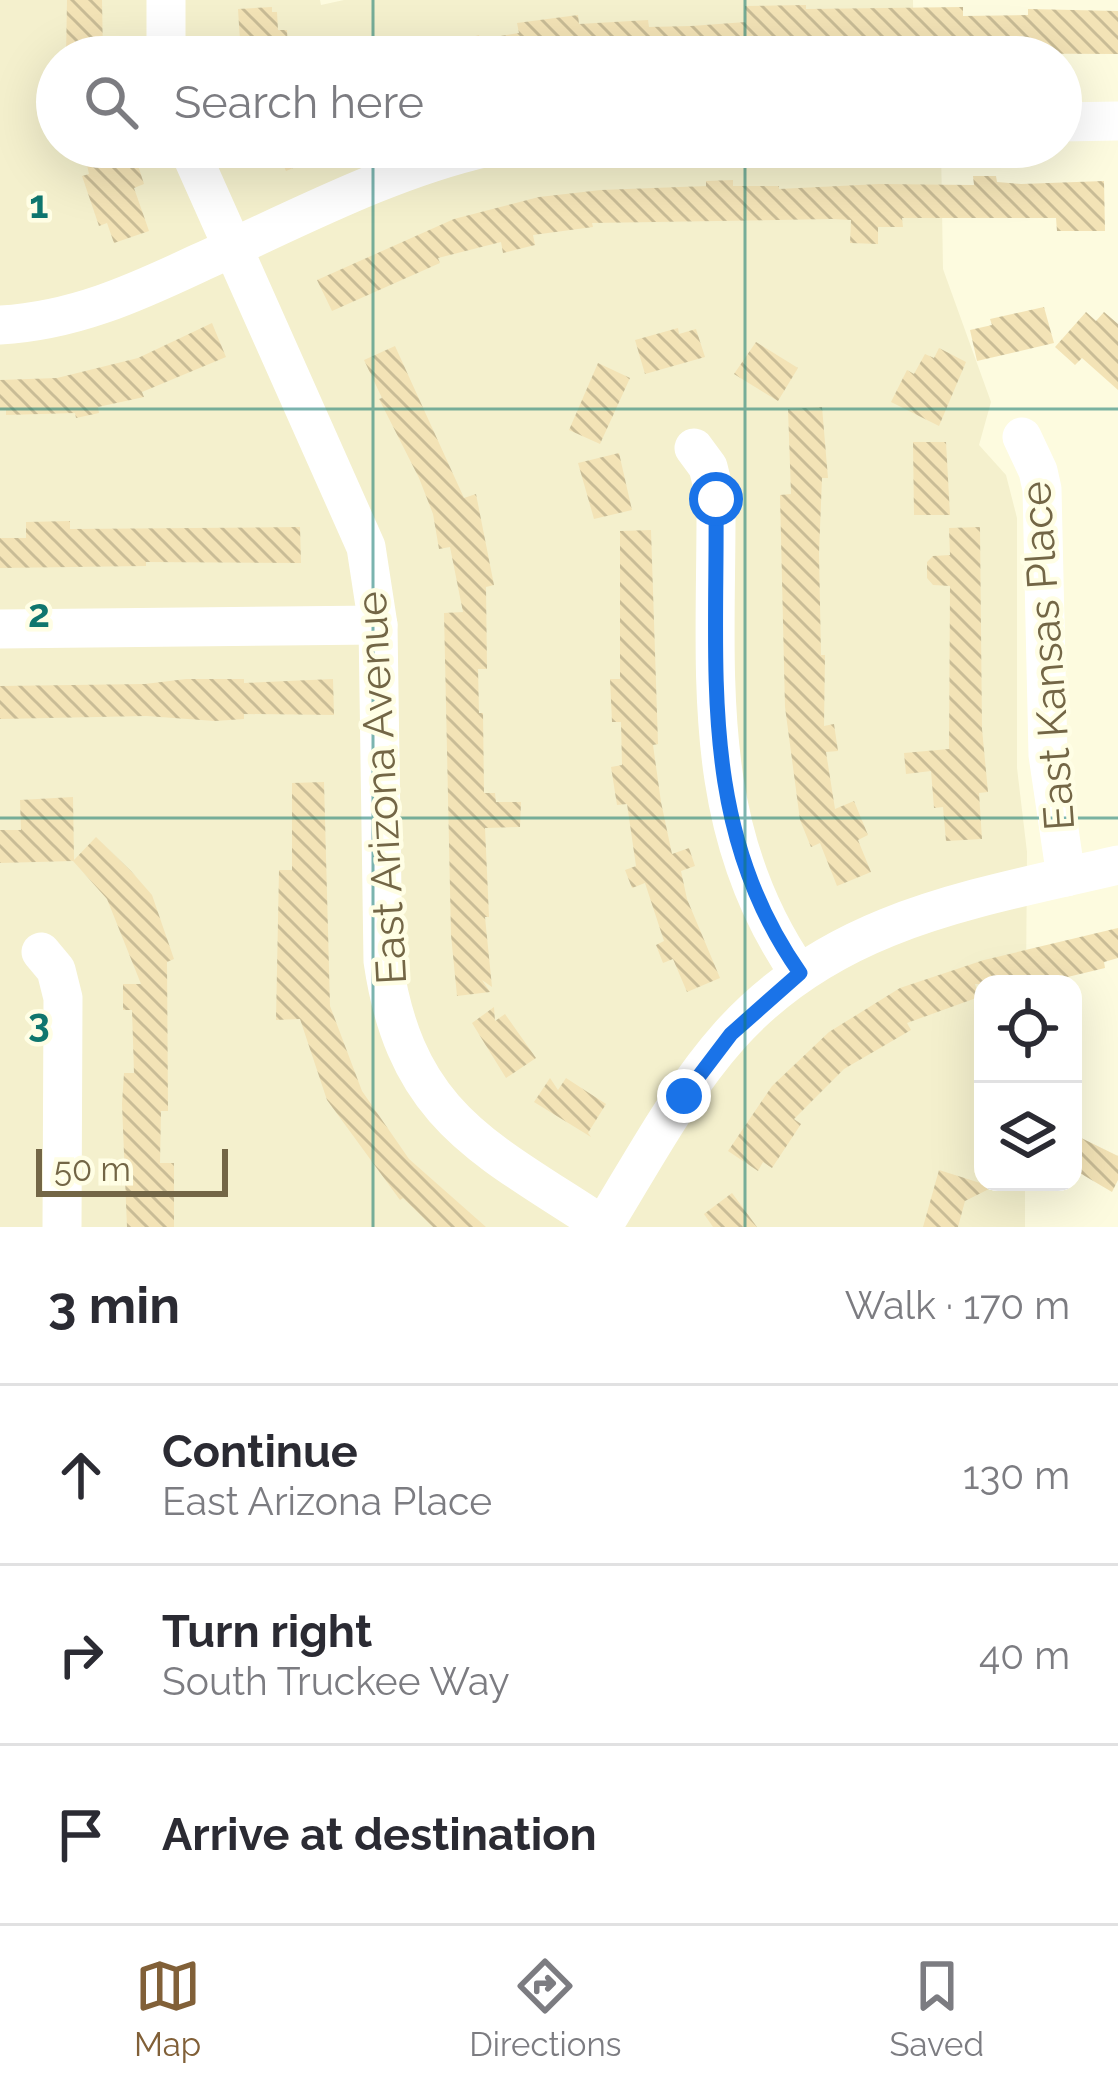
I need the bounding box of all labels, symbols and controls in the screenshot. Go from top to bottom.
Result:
search box [36,36,1082,168]
icon: search [78,69,144,135]
text: Search here [174,76,424,129]
text: 1 [29,181,49,227]
route start [689,472,743,526]
street label: East Kansas Place [1011,480,1084,832]
text: 2 [28,590,50,636]
street label: East Arizona Avenue [347,590,416,986]
map controls [974,975,1082,1191]
button: locate [974,975,1082,1083]
text: 3 [28,999,50,1045]
route end [657,1069,711,1123]
button: layers [974,1083,1082,1191]
scale bar [36,1143,228,1196]
text: 50 m [54,1150,131,1189]
text: 3 min [48,1275,180,1335]
text: Walk · 170 m [845,1282,1070,1328]
text: Continue [162,1425,358,1478]
icon: ahead [48,1442,114,1508]
text: 130 m [963,1452,1070,1498]
text: East Arizona Place [162,1478,492,1524]
text: Turn right [162,1605,372,1658]
icon: right [48,1622,114,1688]
text: 40 m [979,1632,1070,1678]
text: South Truckee Way [162,1658,510,1704]
icon: arrive [48,1802,114,1868]
text: Arrive at destination [162,1808,597,1861]
tab: Map [134,1953,201,2064]
tab: Directions [469,1953,622,2064]
tab: Saved [890,1953,984,2064]

